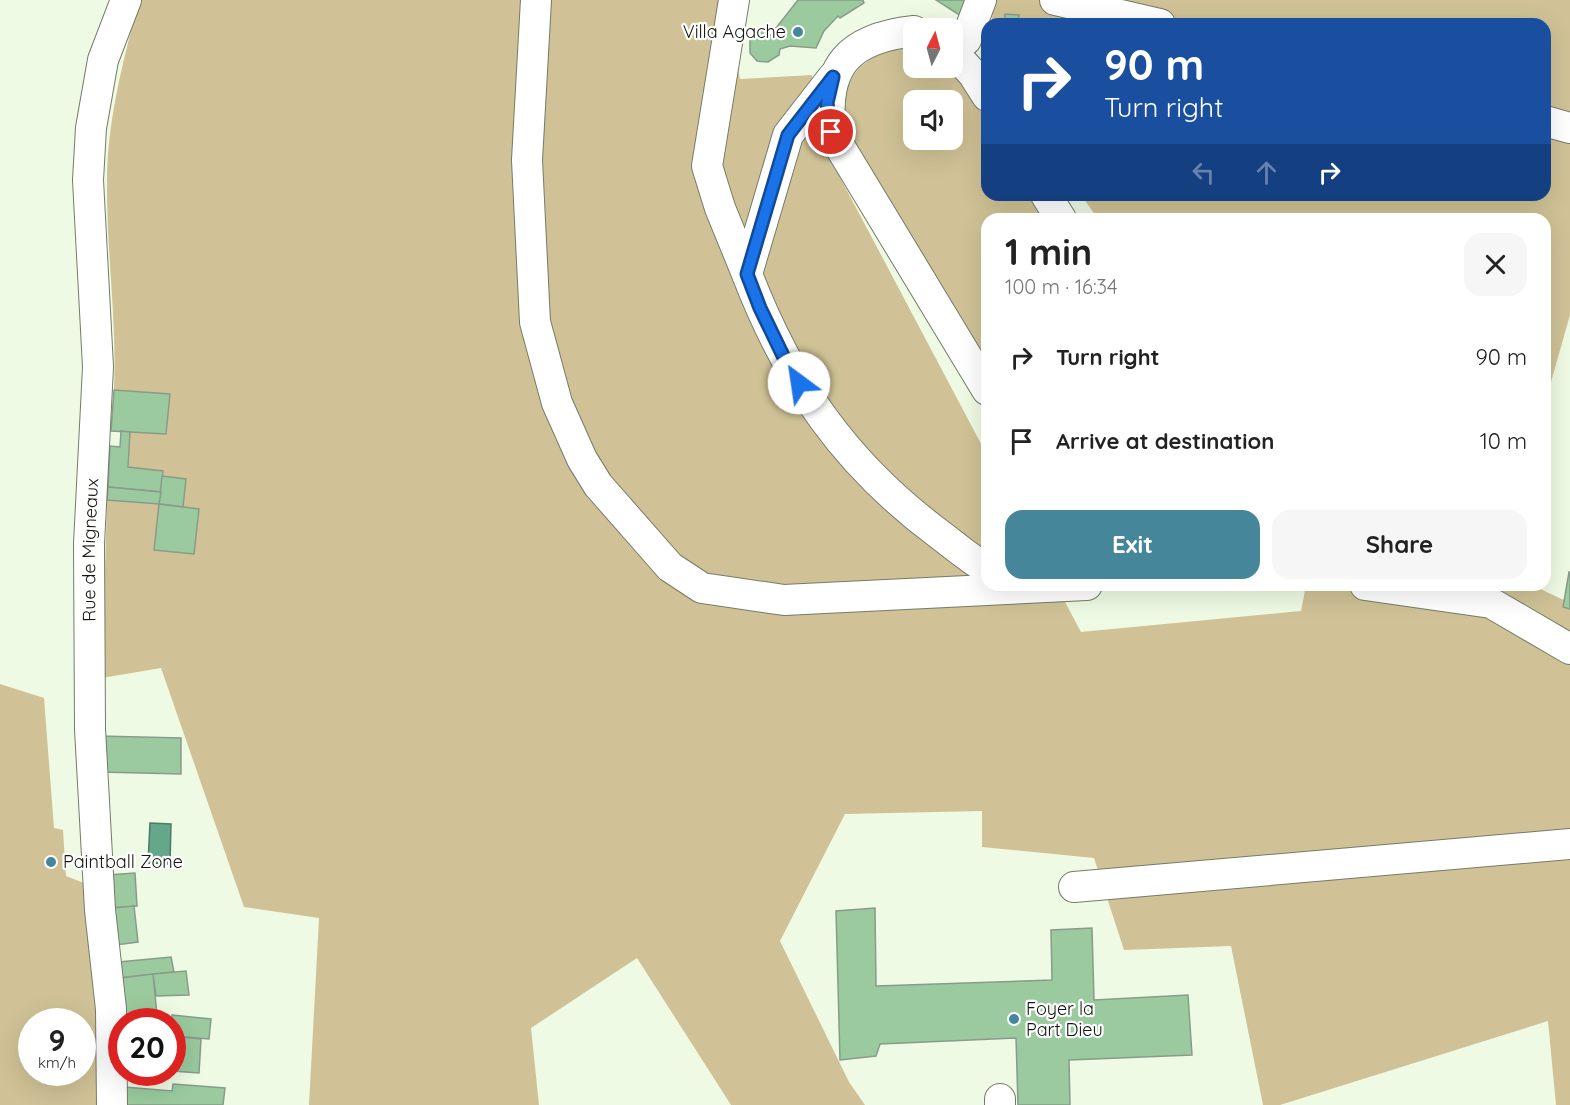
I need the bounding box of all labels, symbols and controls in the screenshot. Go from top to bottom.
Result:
north arrow [903,18,963,78]
map controls [903,18,963,150]
place label: Villa Agache [683,20,786,43]
marker: Villa Agache [791,25,805,39]
text: 90 m [1104,38,1204,91]
icon: right [1005,42,1083,120]
button: sound [903,90,963,150]
text: Turn right [1104,90,1223,124]
pin [805,106,856,157]
icon: arrive [814,115,847,148]
icon: left [1187,156,1220,189]
icon: ahead [1250,156,1283,189]
icon: right [1313,156,1346,189]
text: 1 min [1005,229,1092,274]
button: close [1464,233,1527,296]
text: 100 m · 16:34 [1005,274,1118,299]
icon: right [1005,341,1038,374]
text: Turn right [1056,343,1160,371]
text: 90 m [1476,343,1527,371]
position arrow [767,351,831,415]
icon: arrive [1005,425,1038,458]
text: Arrive at destination [1056,427,1274,455]
text: 10 m [1480,427,1527,455]
street label: Rue de Migneaux [77,477,103,622]
button: Exit [1005,510,1260,579]
button: Share [1272,510,1527,579]
place label: Paintball Zone [63,850,183,873]
marker: Paintball Zone [44,855,58,869]
place label: Foyer la Part Dieu [1026,997,1103,1041]
speed limit sign: 20 [108,1008,186,1086]
marker: Foyer la Part Dieu [1007,1012,1021,1026]
text: 9 [48,1021,66,1059]
text: km/h [38,1053,76,1072]

